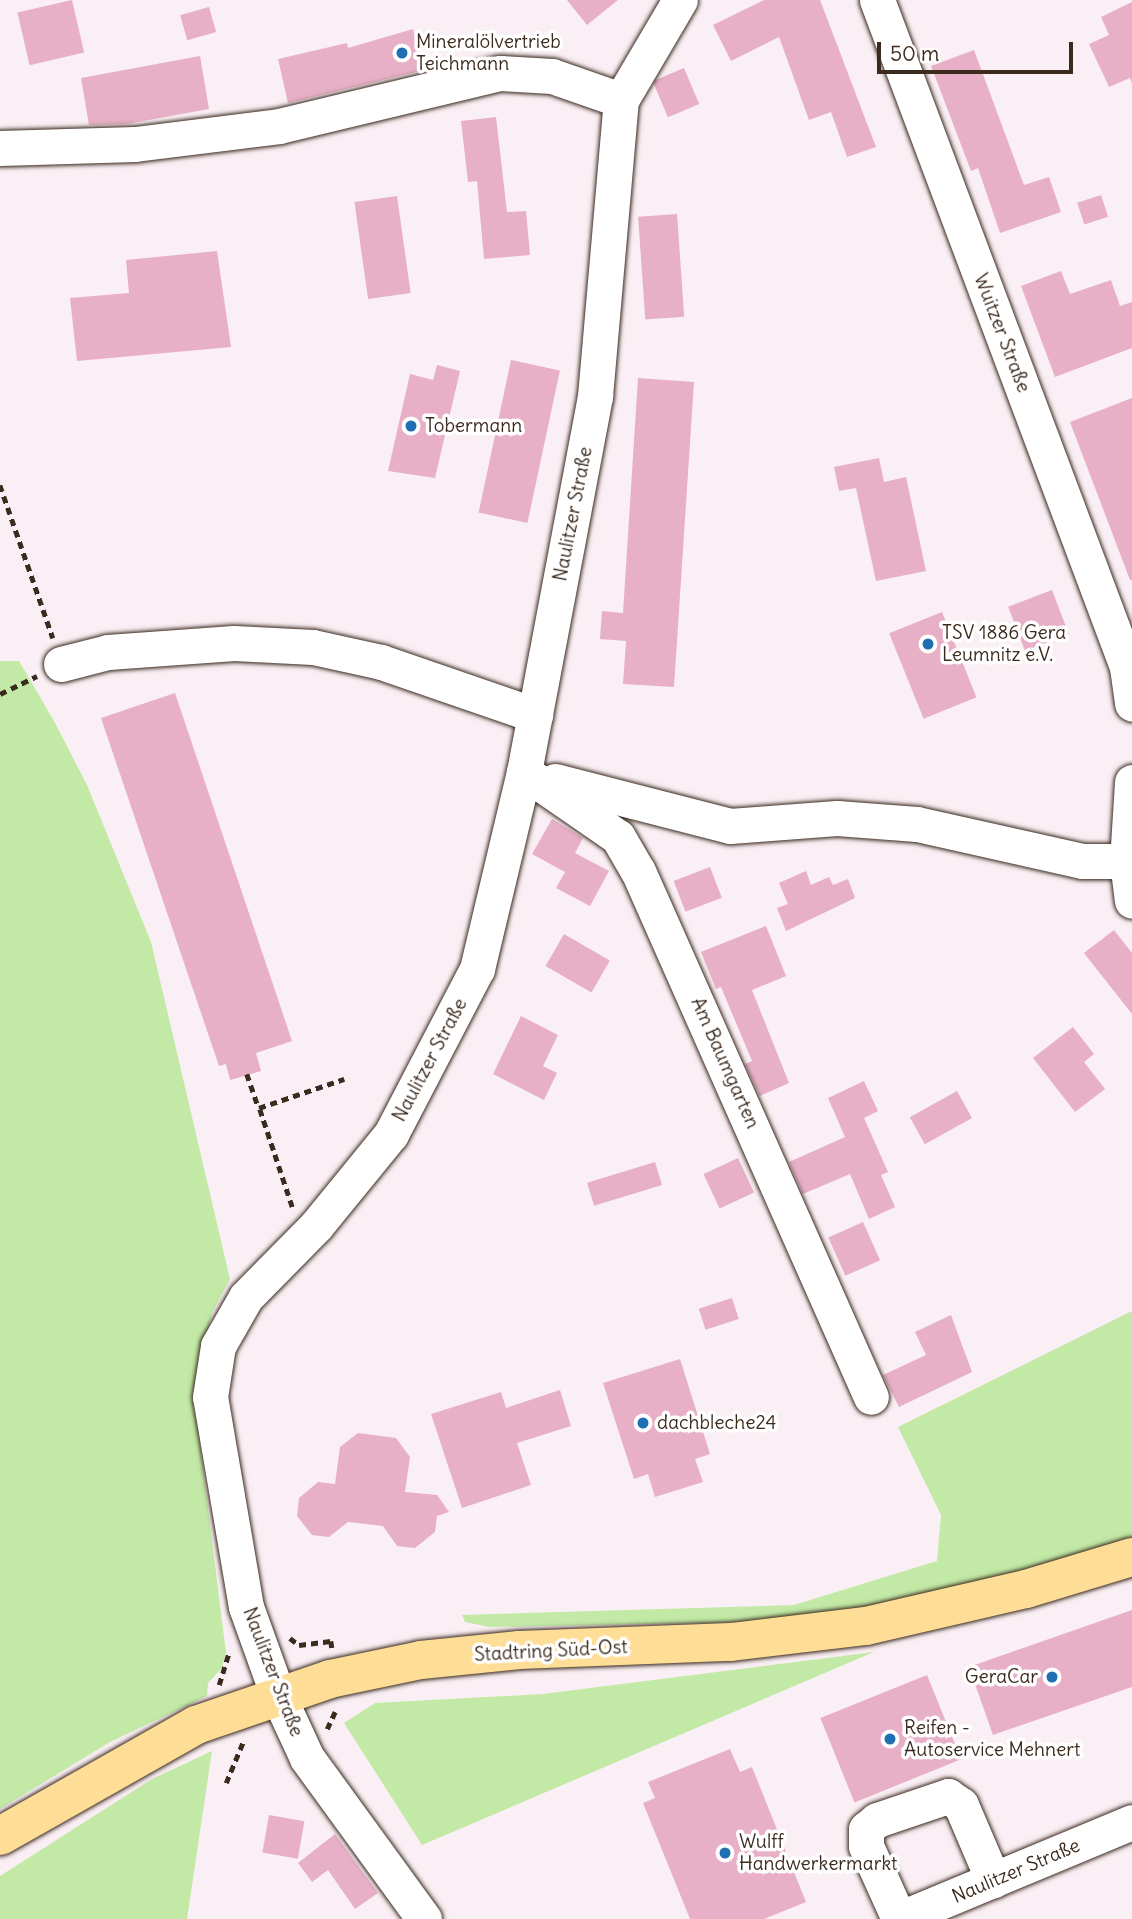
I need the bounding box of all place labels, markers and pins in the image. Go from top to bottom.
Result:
place label: Mineralölvertrieb Teichmann [416,31,561,75]
marker: Mineralölvertrieb Teichmann [394,45,410,61]
place label: Tobermann [425,415,522,437]
marker: Tobermann [403,418,419,434]
place label: TSV 1886 Gera Leumnitz e.V. [942,622,1066,666]
marker: TSV 1886 Gera Leumnitz e.V. [920,636,936,652]
place label: dachbleche24 [657,1412,777,1434]
marker: dachbleche24 [635,1415,651,1431]
place label: GeraCar [965,1666,1038,1688]
marker: GeraCar [1044,1669,1060,1685]
place label: Reifen - Autoservice Mehnert [904,1717,1080,1761]
marker: Reifen - Autoservice Mehnert [882,1731,898,1747]
place label: Wulff Handwerkermarkt [739,1831,897,1875]
marker: Wulff Handwerkermarkt [717,1845,733,1861]

